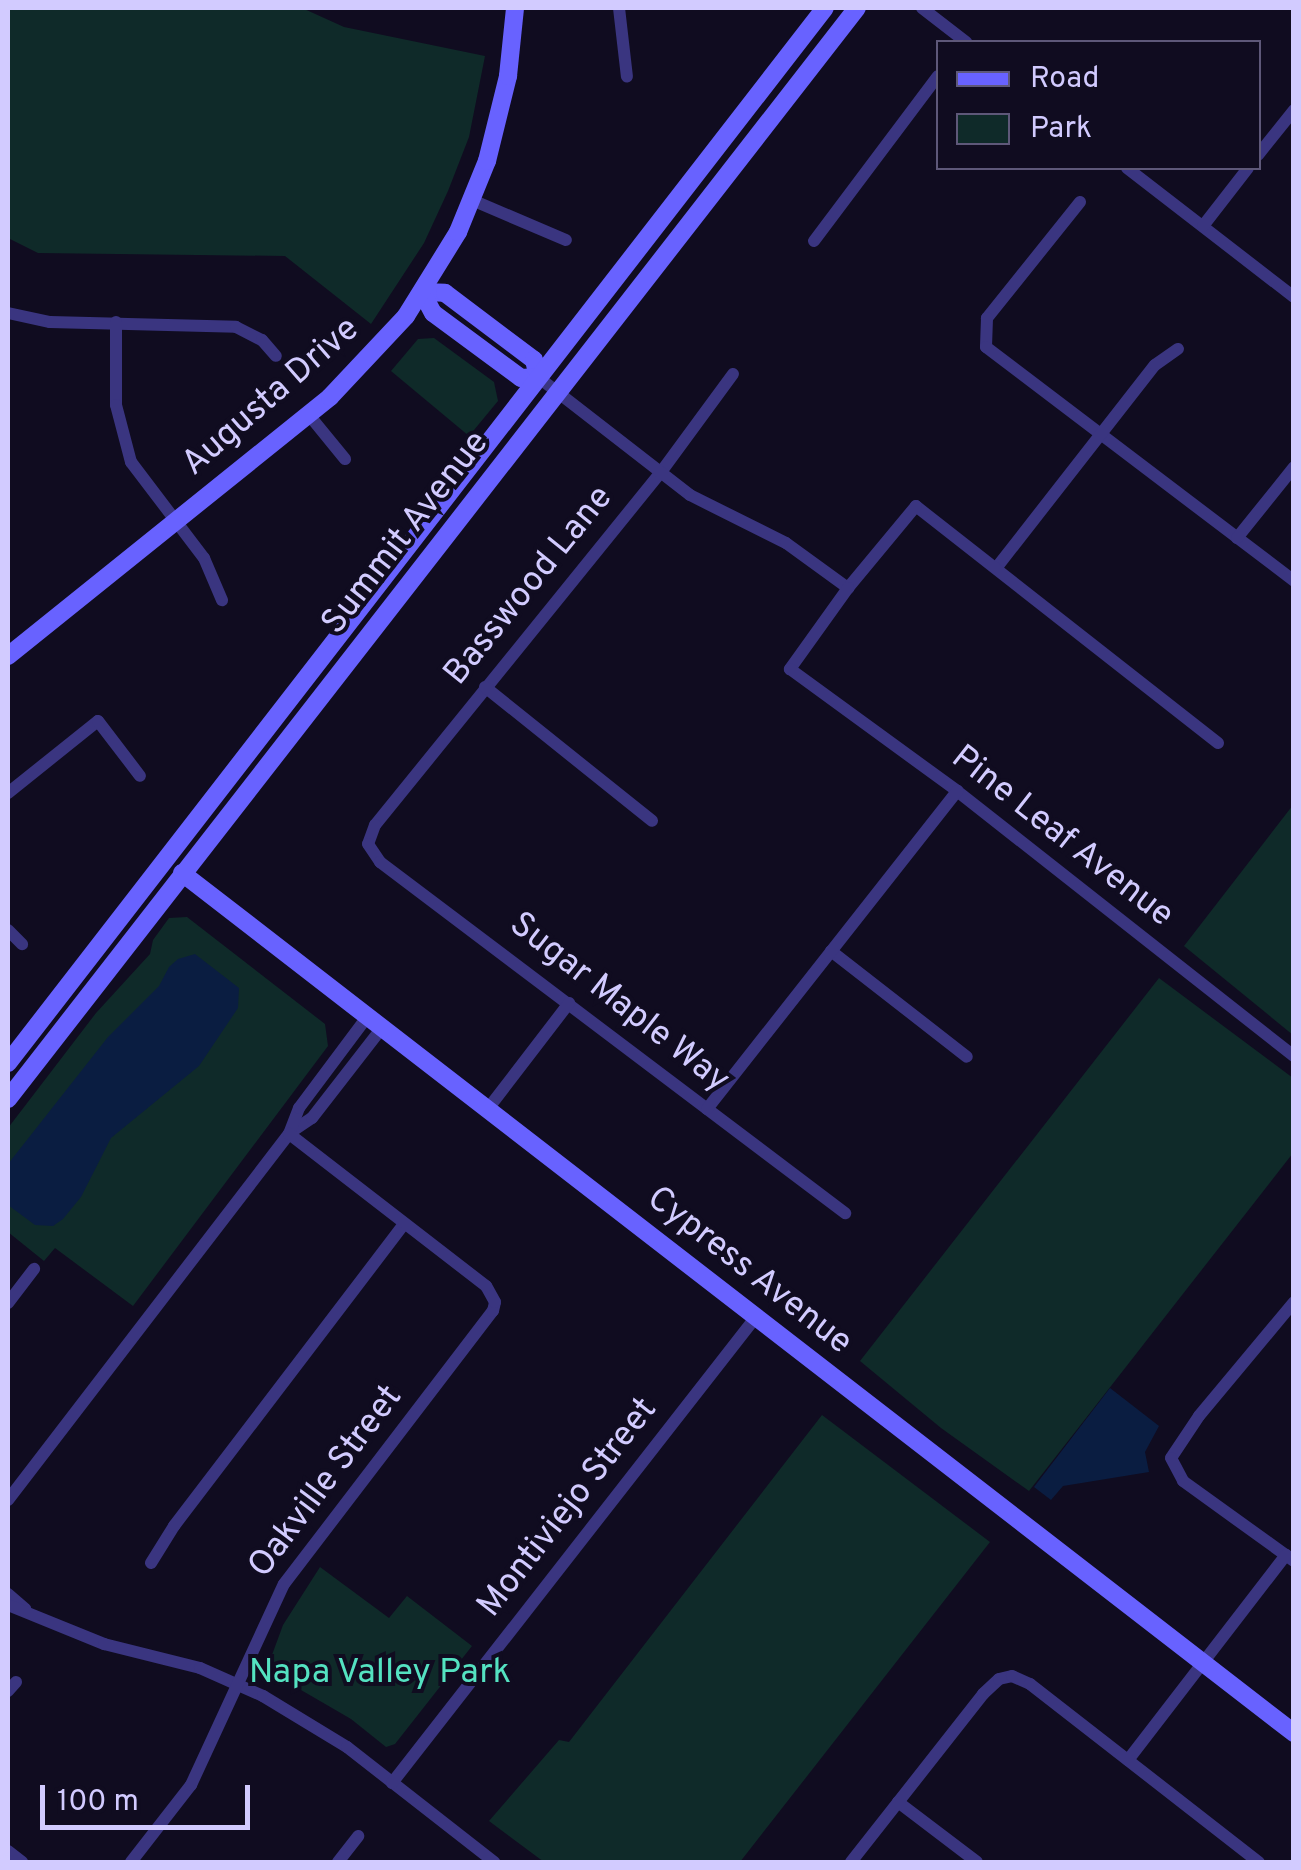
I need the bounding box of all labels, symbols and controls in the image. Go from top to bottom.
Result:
legend [936,40,1261,170]
text: Road [1030,61,1099,98]
text: Park [1030,111,1092,148]
street label: Augusta Drive [174,309,368,485]
street label: Summit Avenue [313,422,499,644]
street label: Basswood Lane [436,478,622,694]
street label: Pine Leaf Avenue [942,737,1182,937]
street label: Sugar Maple Way [500,904,738,1102]
street label: Cypress Avenue [638,1177,860,1365]
street label: Oakville Street [240,1378,412,1586]
street label: Montiviejo Street [469,1390,667,1626]
park label: Napa Valley Park [248,1652,512,1694]
scale bar [45,1765,255,1827]
text: 100 m [57,1784,139,1821]

